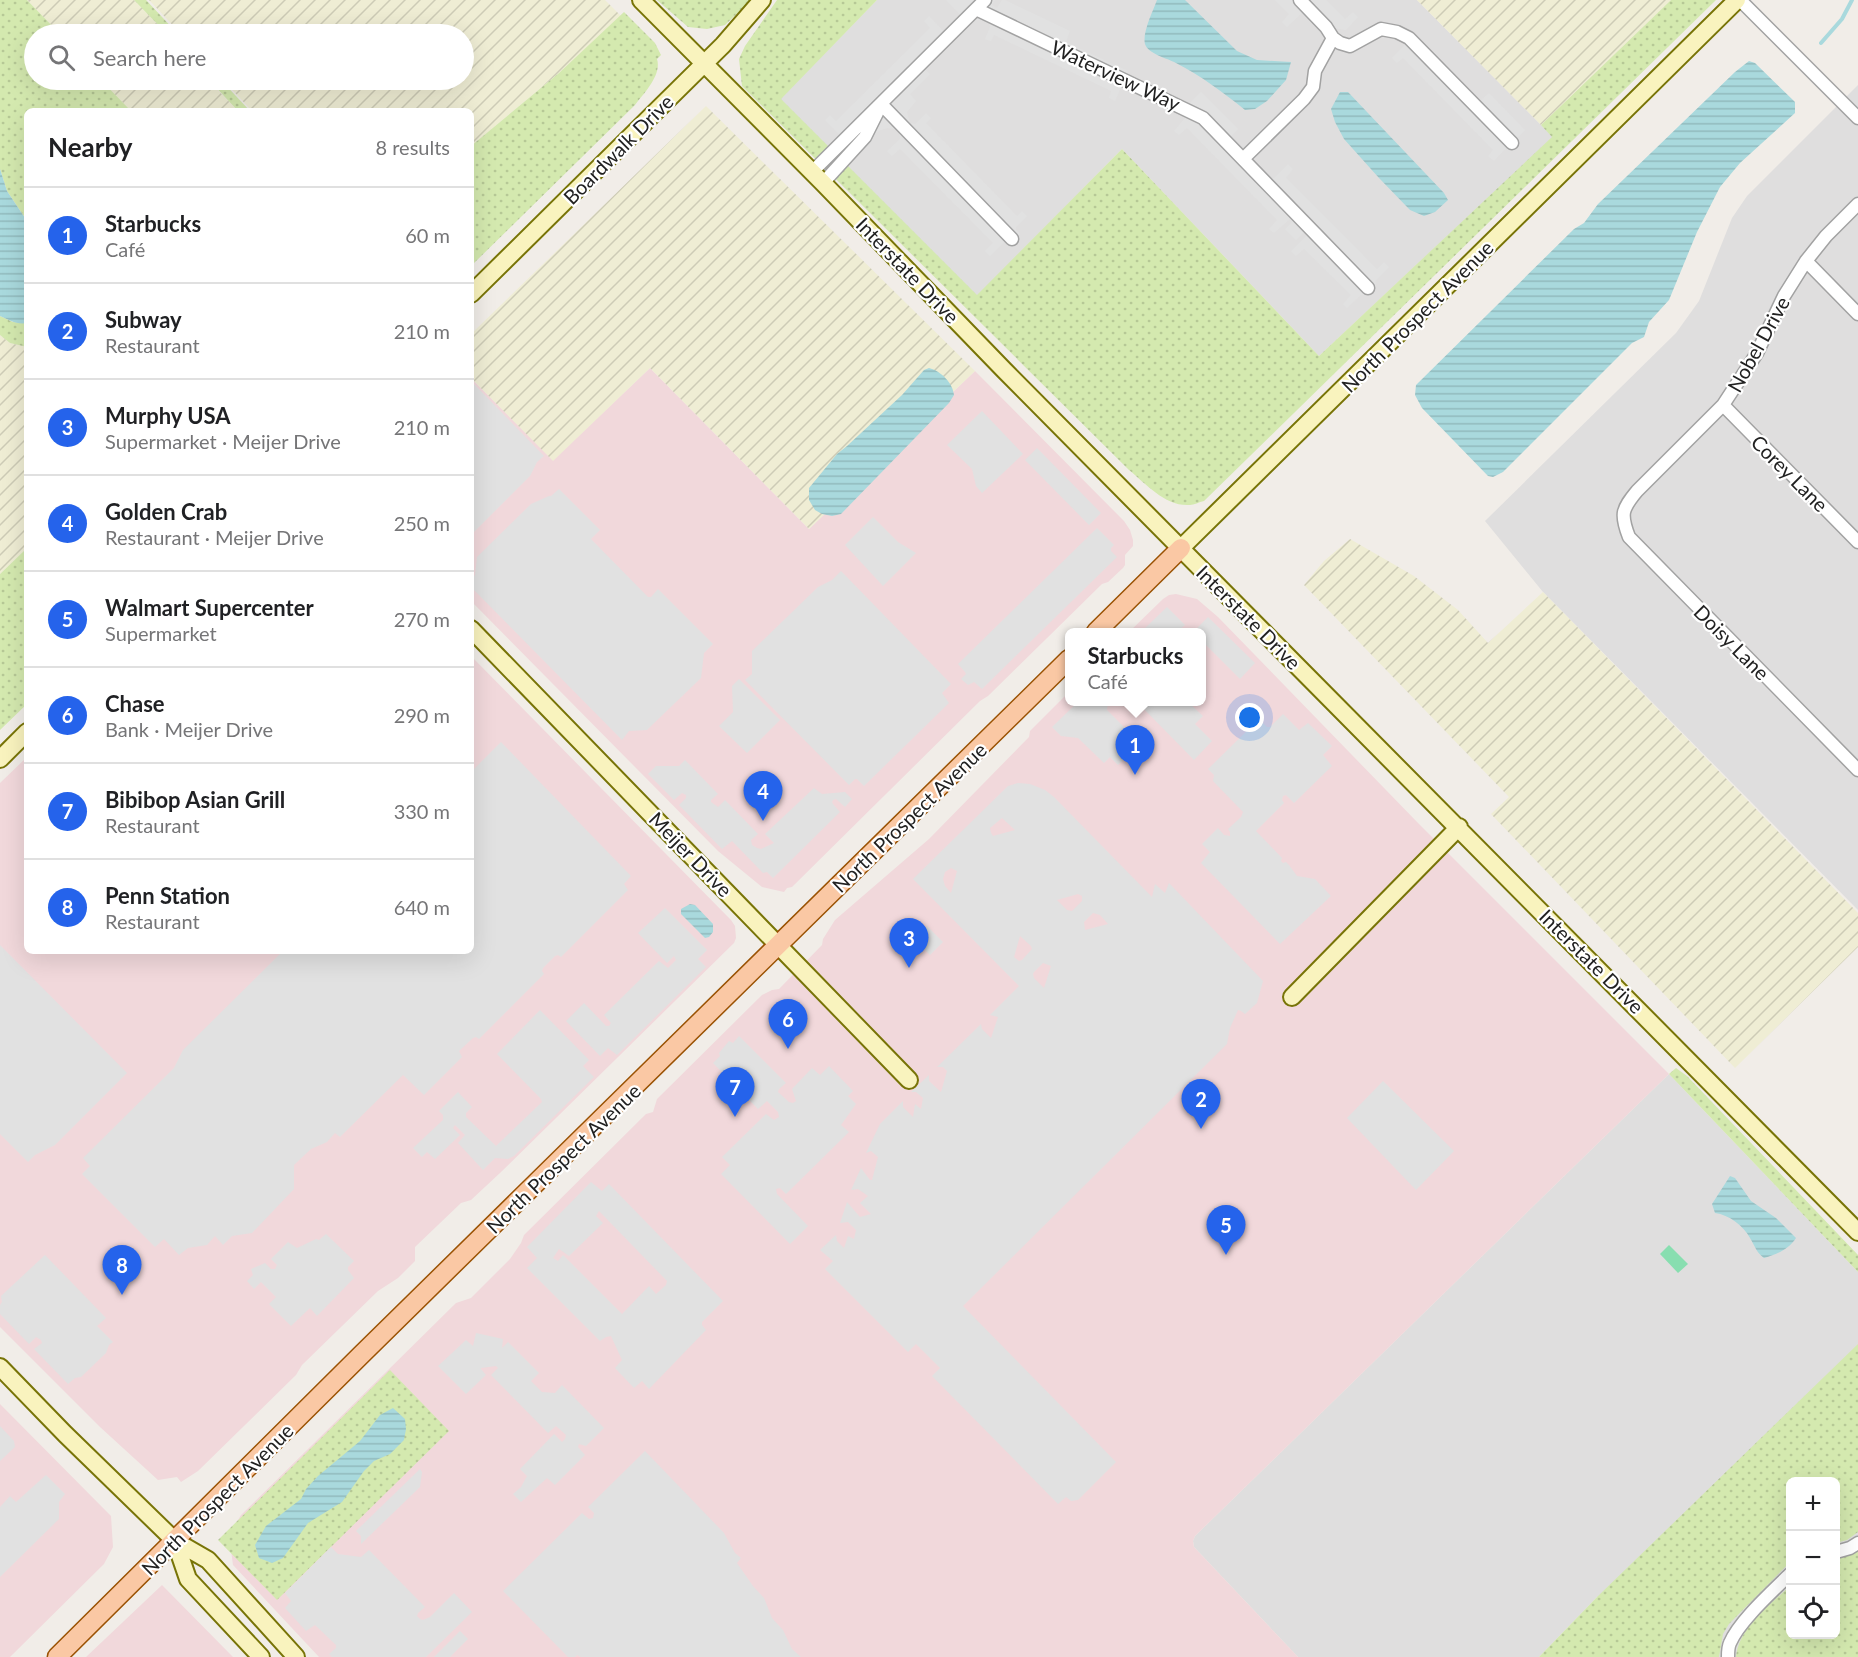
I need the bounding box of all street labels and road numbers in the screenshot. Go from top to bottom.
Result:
street label: Waterview Way [1048,35,1185,116]
street label: Boardwalk Drive [558,89,678,209]
street label: Interstate Drive [852,212,964,328]
street label: North Prospect Avenue [1336,235,1498,397]
street label: Nobel Drive [1722,292,1794,396]
street label: Corey Lane [1747,430,1833,516]
street label: Interstate Drive [1192,560,1306,674]
street label: Doisy Lane [1689,599,1775,685]
street label: North Prospect Avenue [827,737,991,897]
street label: Meijer Drive [645,807,737,901]
street label: Interstate Drive [1535,904,1649,1018]
street label: North Prospect Avenue [481,1078,645,1238]
street label: North Prospect Avenue [136,1418,298,1580]

